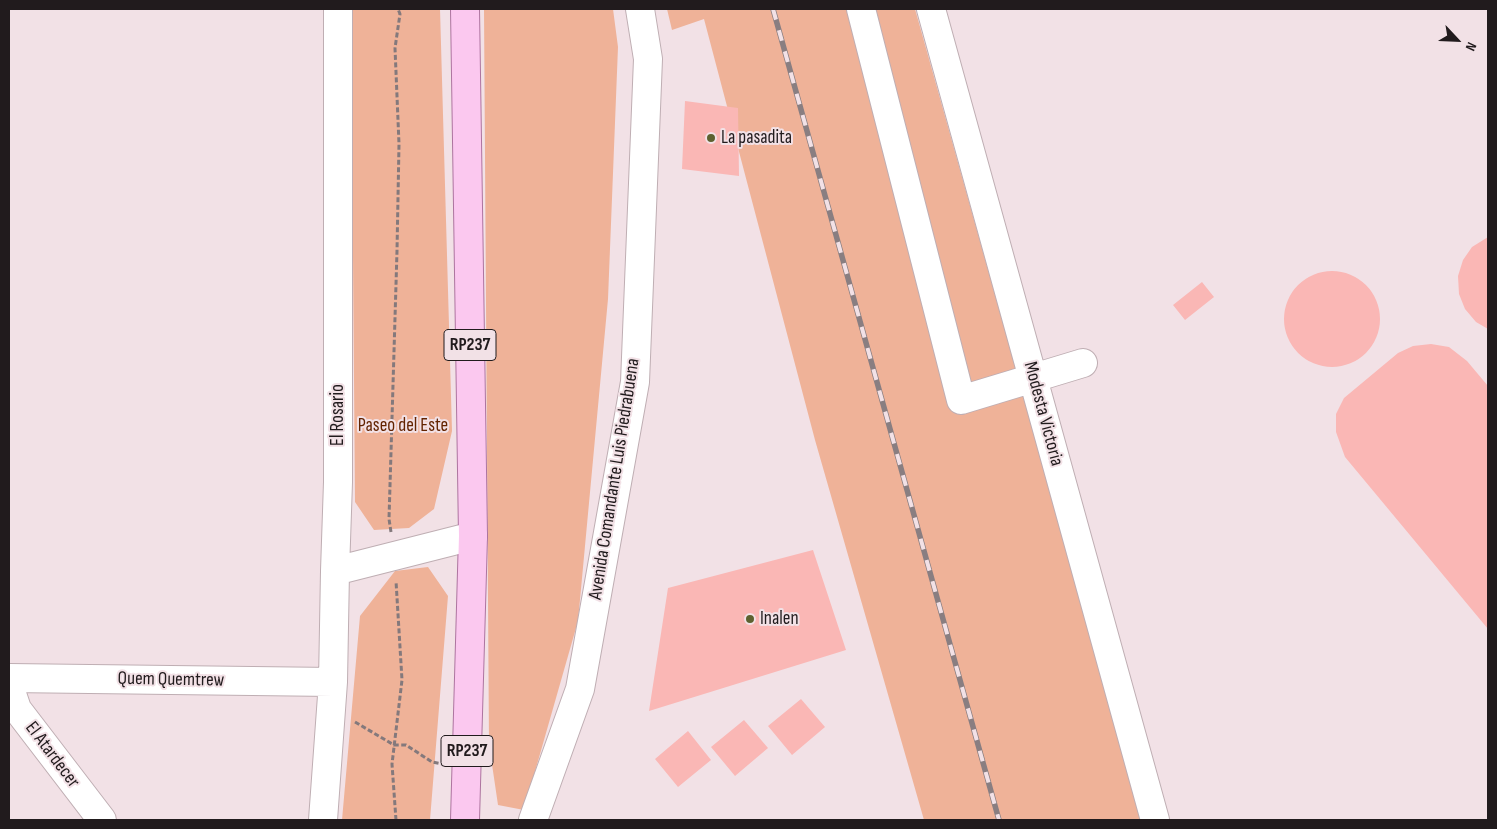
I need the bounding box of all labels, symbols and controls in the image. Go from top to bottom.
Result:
north arrow [1432,15,1482,65]
text: N [1462,40,1480,54]
place label: La pasadita [721,127,792,149]
marker: La pasadita [705,132,717,144]
road number: RP237 [444,330,496,360]
street label: Avenida Comandante Luis Piedrabuena [585,357,645,601]
street label: Modesta Victoria [1018,359,1068,469]
street label: El Rosario [327,384,349,446]
park label: Paseo del Este [358,415,448,437]
place label: Inalen [760,608,799,630]
marker: Inalen [744,613,756,625]
street label: Quem Quemtrew [117,668,225,692]
street label: El Atardecer [20,717,84,793]
road number: RP237 [441,736,493,766]

